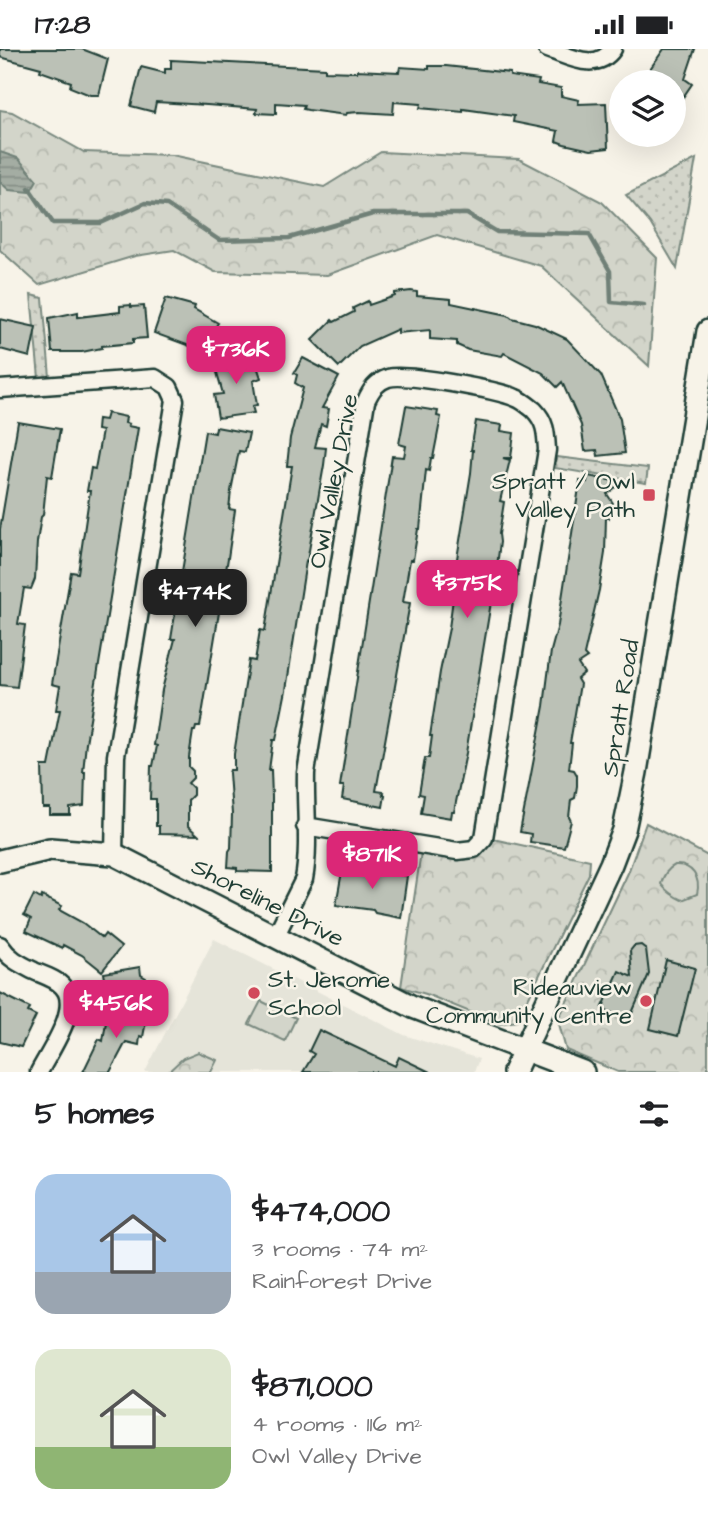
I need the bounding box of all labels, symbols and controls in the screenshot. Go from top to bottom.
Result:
text: 17:28 [35,7,90,43]
map controls [609,70,686,147]
button: layers [609,70,686,147]
pin: $736K [187,327,285,386]
text: $736K [202,333,270,365]
street label: Owl Valley Drive [300,391,369,572]
place label: Spratt / Owl Valley Path [492,465,635,528]
marker: Spratt / Owl Valley Path [641,487,657,503]
pin: $375K [418,561,516,620]
text: $375K [433,567,501,599]
pin: $474K [146,569,244,629]
text: $474K [159,576,231,608]
street label: Spratt Road [593,637,649,779]
pin: $871K [323,831,421,891]
text: $871K [343,838,401,870]
street label: Shoreline Drive [185,850,350,956]
place label: St. Jerome School [268,963,390,1025]
place label: Rideauview Community Centre [426,971,632,1034]
pin: $456K [67,981,165,1040]
marker: St. Jerome School [246,985,262,1001]
text: $456K [79,987,153,1019]
marker: Rideauview Community Centre [638,993,654,1009]
text: 5 homes [35,1093,155,1135]
icon: filters [635,1095,673,1133]
text: $474,000 [252,1191,390,1233]
icon: home [91,1202,175,1286]
text: 3 rooms · 74 m² [252,1233,428,1265]
text: Rainforest Drive [252,1265,432,1297]
text: $871,000 [252,1366,373,1408]
icon: home [91,1377,175,1461]
text: 4 rooms · 116 m² [252,1408,423,1440]
text: Owl Valley Drive [252,1440,422,1472]

